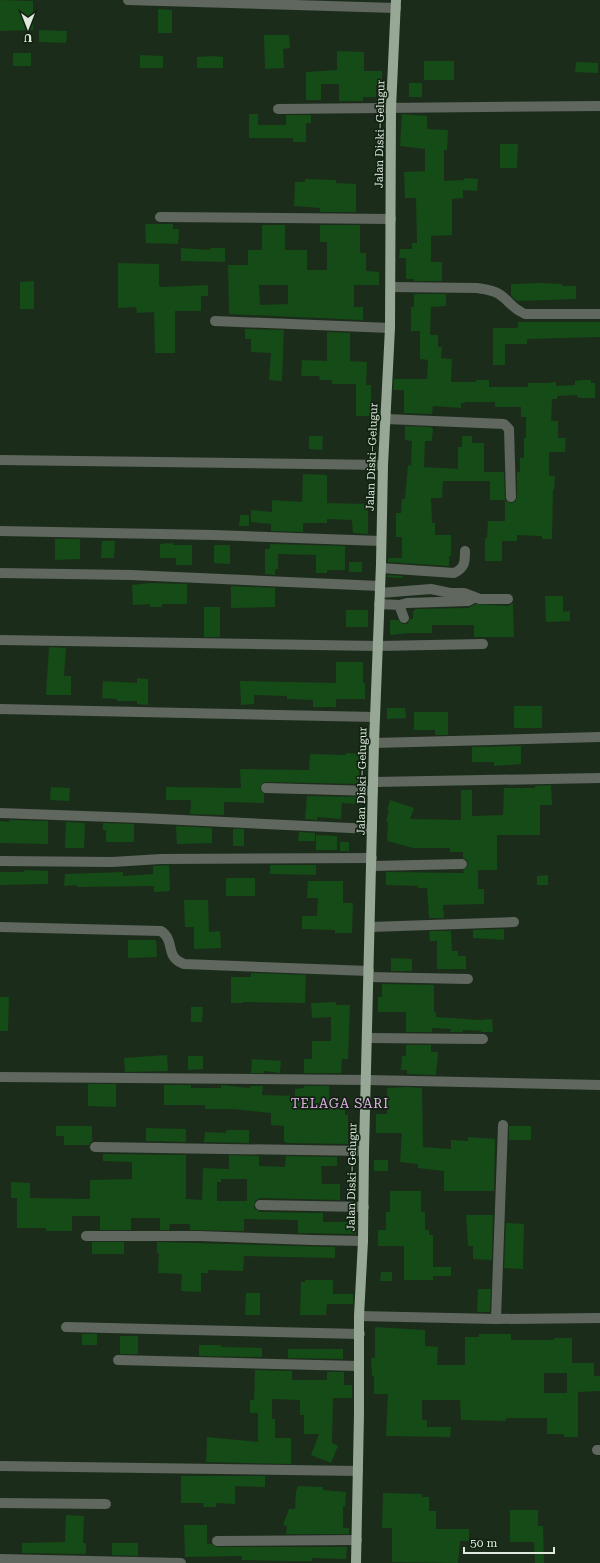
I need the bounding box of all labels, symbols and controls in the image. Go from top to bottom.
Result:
north arrow [8,8,48,48]
text: U [23,31,32,44]
street label: Jalan Diski–Gelugur [373,79,387,188]
street label: Jalan Diski–Gelugur [364,402,380,511]
street label: Jalan Diski–Gelugur [355,726,369,835]
district label: TELAGA SARI [291,1096,389,1111]
street label: Jalan Diski–Gelugur [345,1122,359,1231]
scale bar [464,1529,554,1555]
text: 50 m [470,1536,497,1550]

